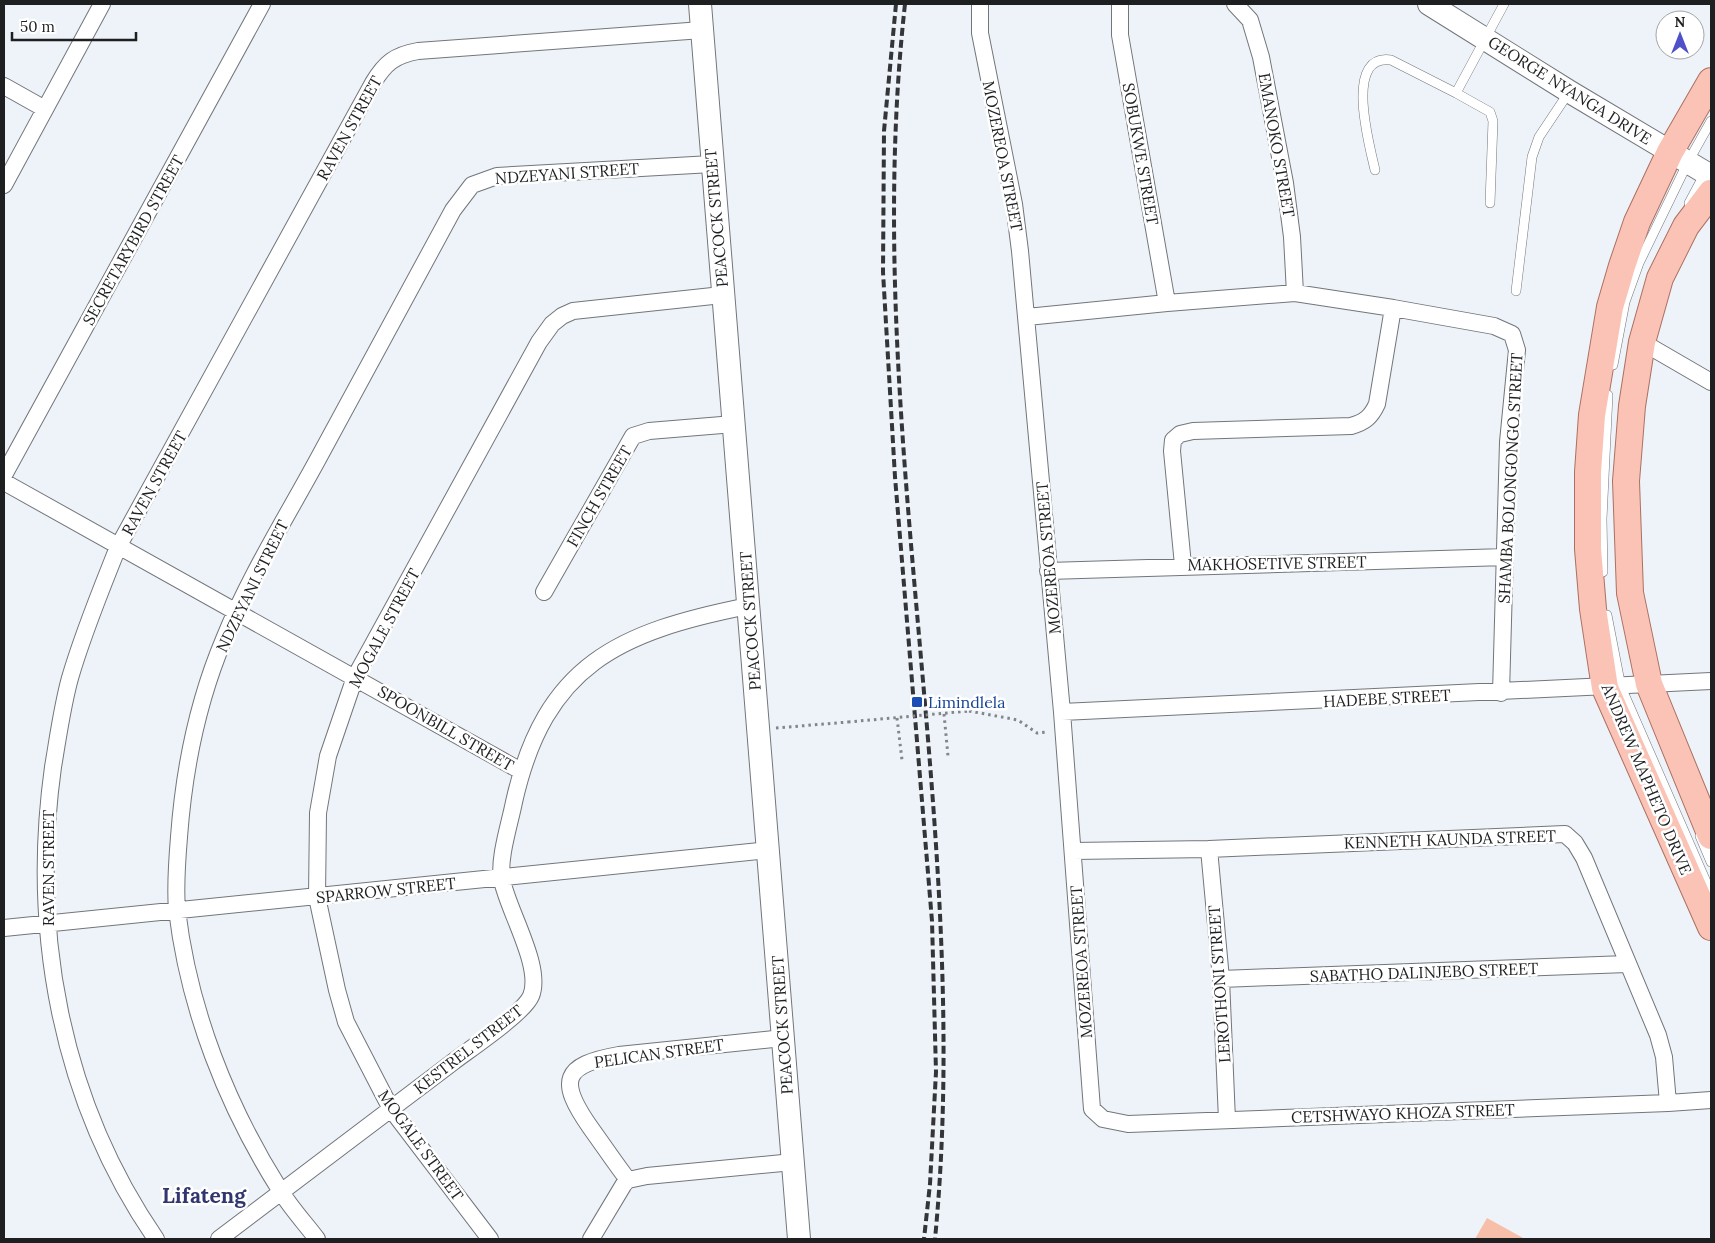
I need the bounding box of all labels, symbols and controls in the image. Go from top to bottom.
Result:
scale bar [12,10,136,42]
north arrow [1655,10,1705,60]
text: N [1675,13,1686,31]
text: 50 m [20,17,55,36]
street label: GEORGE NYANGA DRIVE [1485,31,1655,149]
street label: EMANOKO STREET [1254,71,1300,219]
street label: RAVEN STREET [312,72,386,184]
street label: MOZEREOA STREET [979,79,1027,233]
street label: SOBUKWE STREET [1119,81,1163,227]
street label: PEACOCK STREET [700,148,732,288]
street label: SECRETARYBIRD STREET [78,152,188,328]
street label: NDZEYANI STREET [494,158,640,188]
street label: SHAMBA BOLONGONGO STREET [1493,352,1527,604]
street label: RAVEN STREET [117,427,191,539]
street label: FINCH STREET [562,442,636,550]
street label: MOZEREOA STREET [1031,481,1065,635]
street label: NDZEYANI STREET [211,517,293,655]
street label: PEACOCK STREET [735,551,765,691]
street label: MAKHOSETIVE STREET [1187,551,1367,575]
street label: MOGALE STREET [344,565,424,691]
street label: ANDREW MAPHETO DRIVE [1597,680,1696,878]
street label: SPOONBILL STREET [374,681,518,775]
street label: HADEBE STREET [1323,685,1451,711]
place label: Limindlela [928,692,1005,712]
marker: Limindlela [910,695,924,709]
street label: RAVEN STREET [38,810,58,926]
street label: KENNETH KAUNDA STREET [1344,825,1556,853]
street label: SPARROW STREET [315,873,457,907]
street label: MOZEREOA STREET [1066,885,1096,1039]
street label: LEROTHONI STREET [1204,904,1234,1064]
street label: PEACOCK STREET [767,955,797,1095]
street label: SABATHO DALINJEBO STREET [1309,958,1539,986]
street label: KESTREL STREET [409,1000,527,1098]
street label: PELICAN STREET [593,1034,725,1072]
street label: MOGALE STREET [374,1086,468,1204]
street label: CETSHWAYO KHOZA STREET [1291,1099,1515,1127]
district label: Lifateng [162,1182,247,1209]

